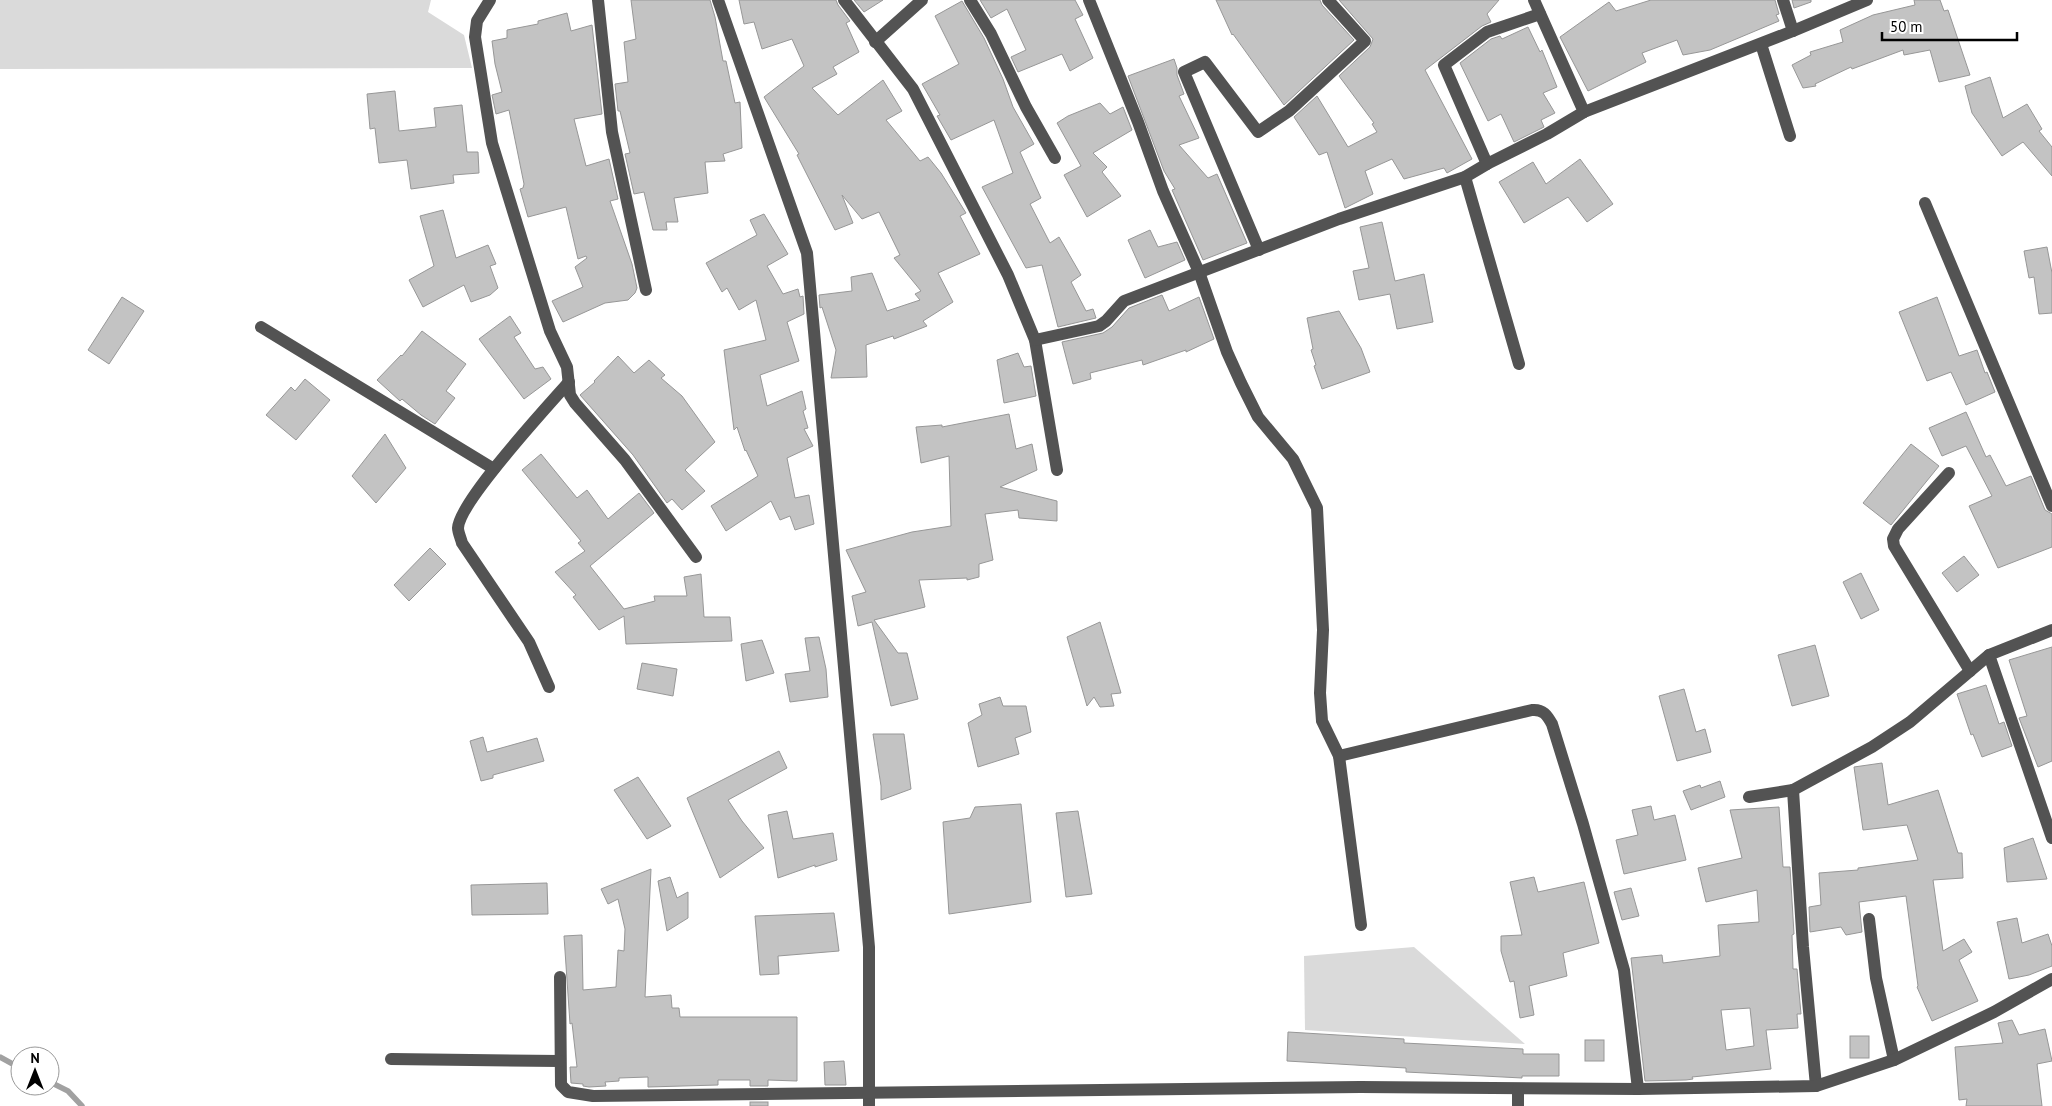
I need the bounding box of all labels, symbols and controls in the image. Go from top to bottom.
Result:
scale bar [1882,10,2017,42]
text: 50 m [1890,17,1923,36]
north arrow [10,1046,60,1096]
text: N [30,1049,40,1067]

